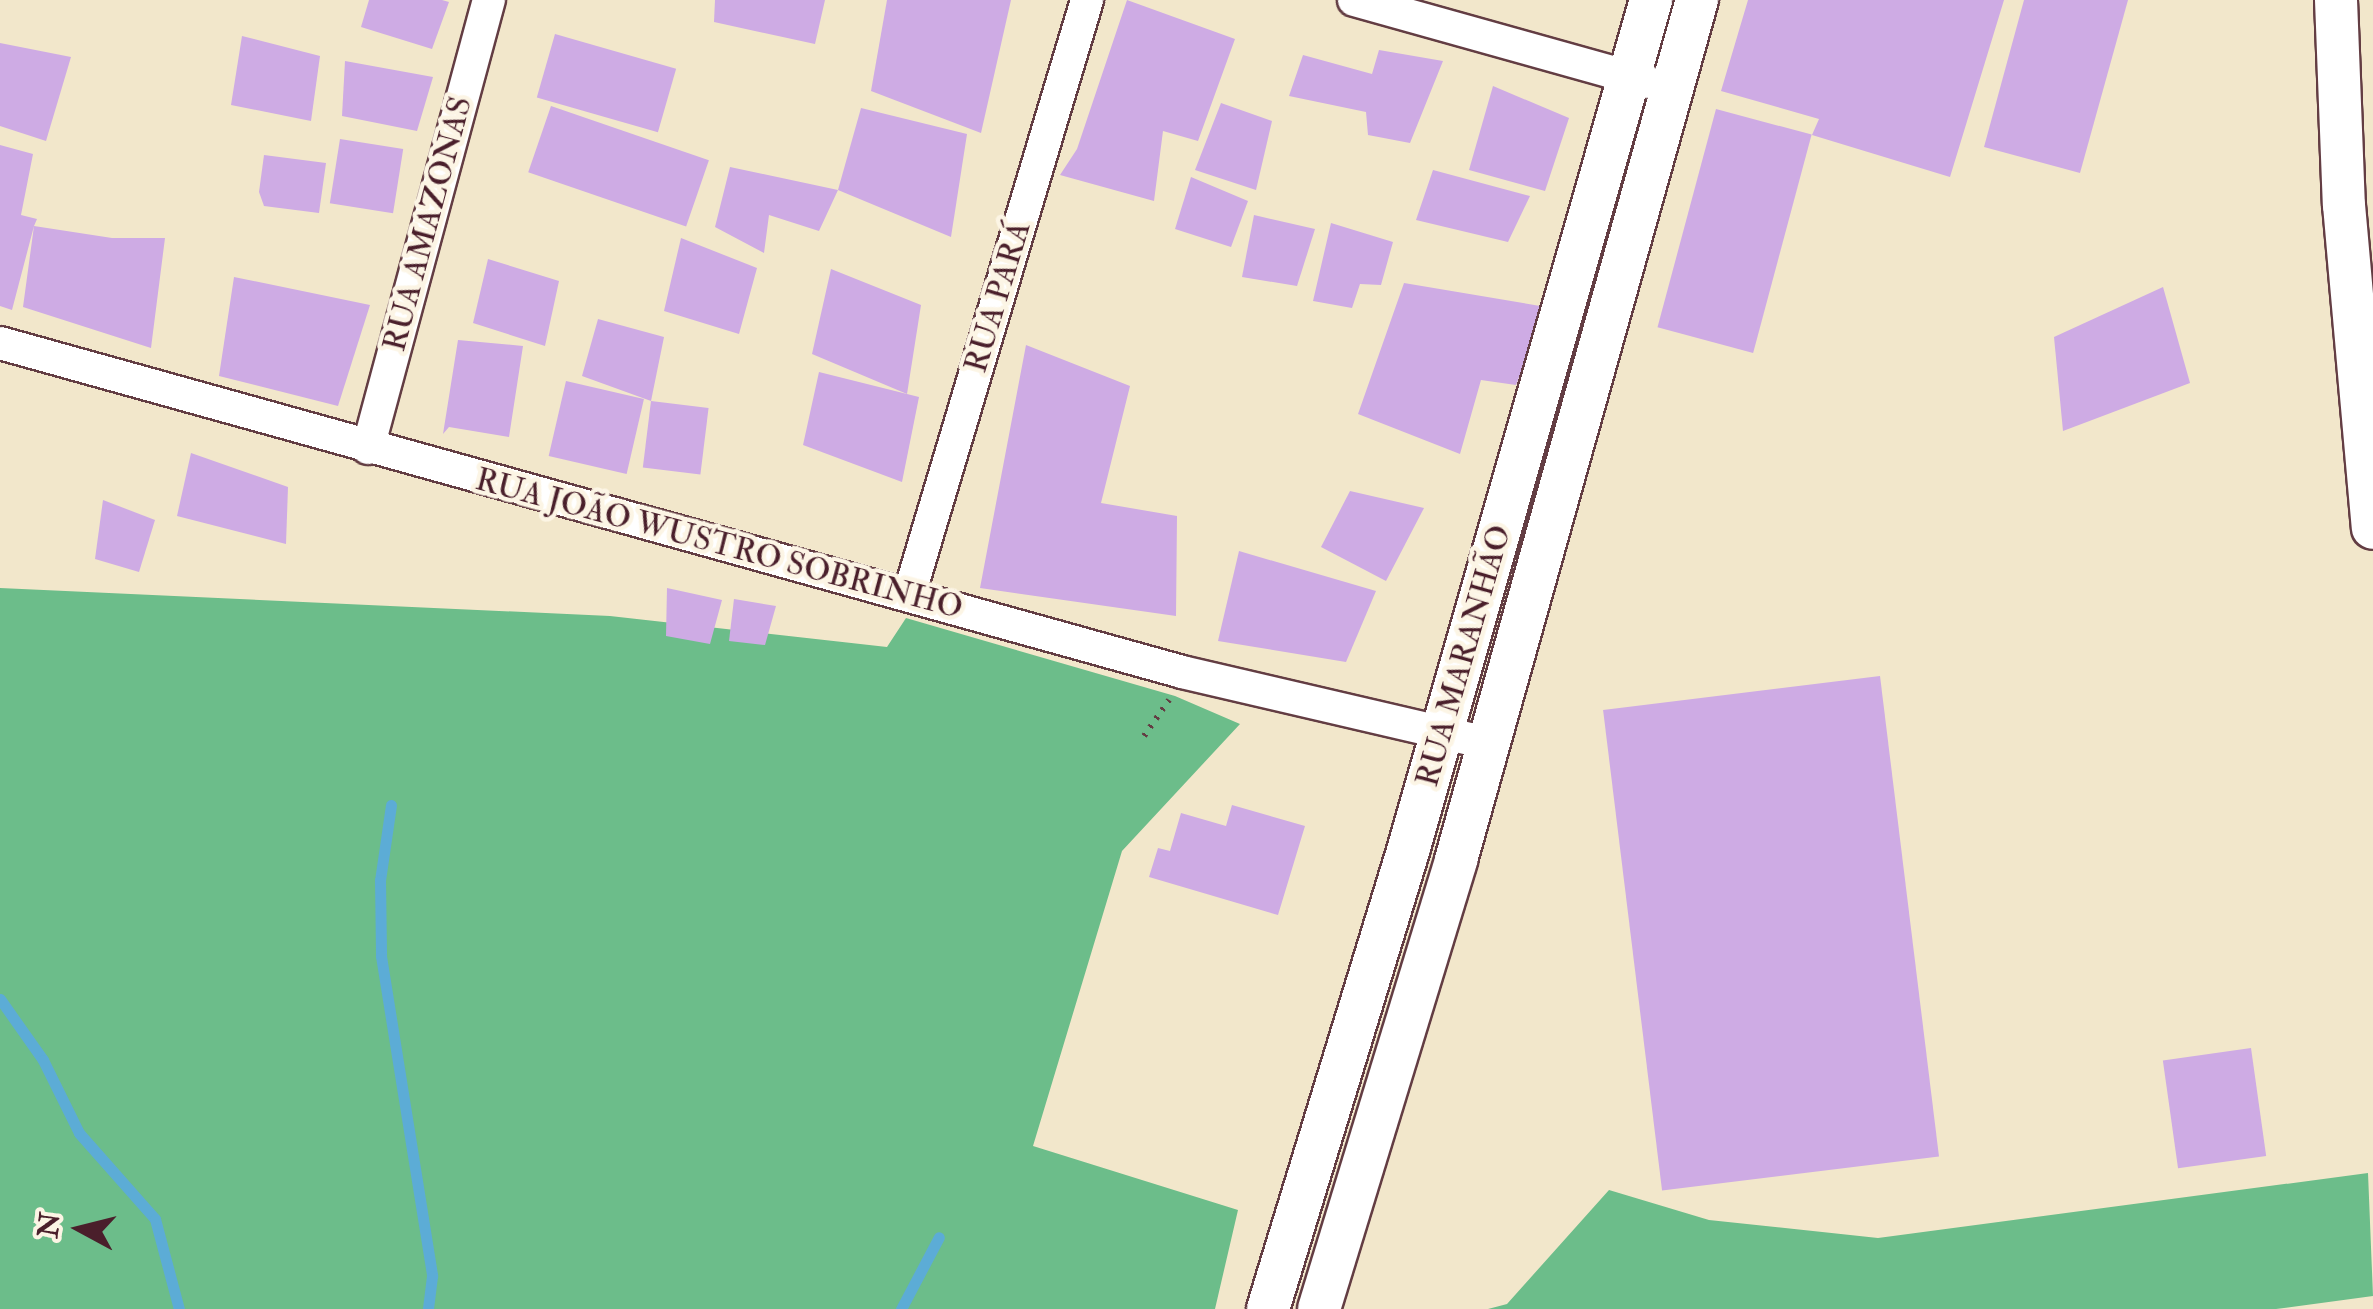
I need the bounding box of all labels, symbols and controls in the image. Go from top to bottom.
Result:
street label: RUA AMAZONAS [376,92,480,356]
street label: RUA PARÁ [957,217,1039,377]
street label: RUA JOÃO WUSTRO SOBRINHO [471,460,967,628]
street label: RUA MARANHÃO [1408,521,1520,791]
north arrow [30,1179,130,1279]
text: N [31,1211,69,1240]

